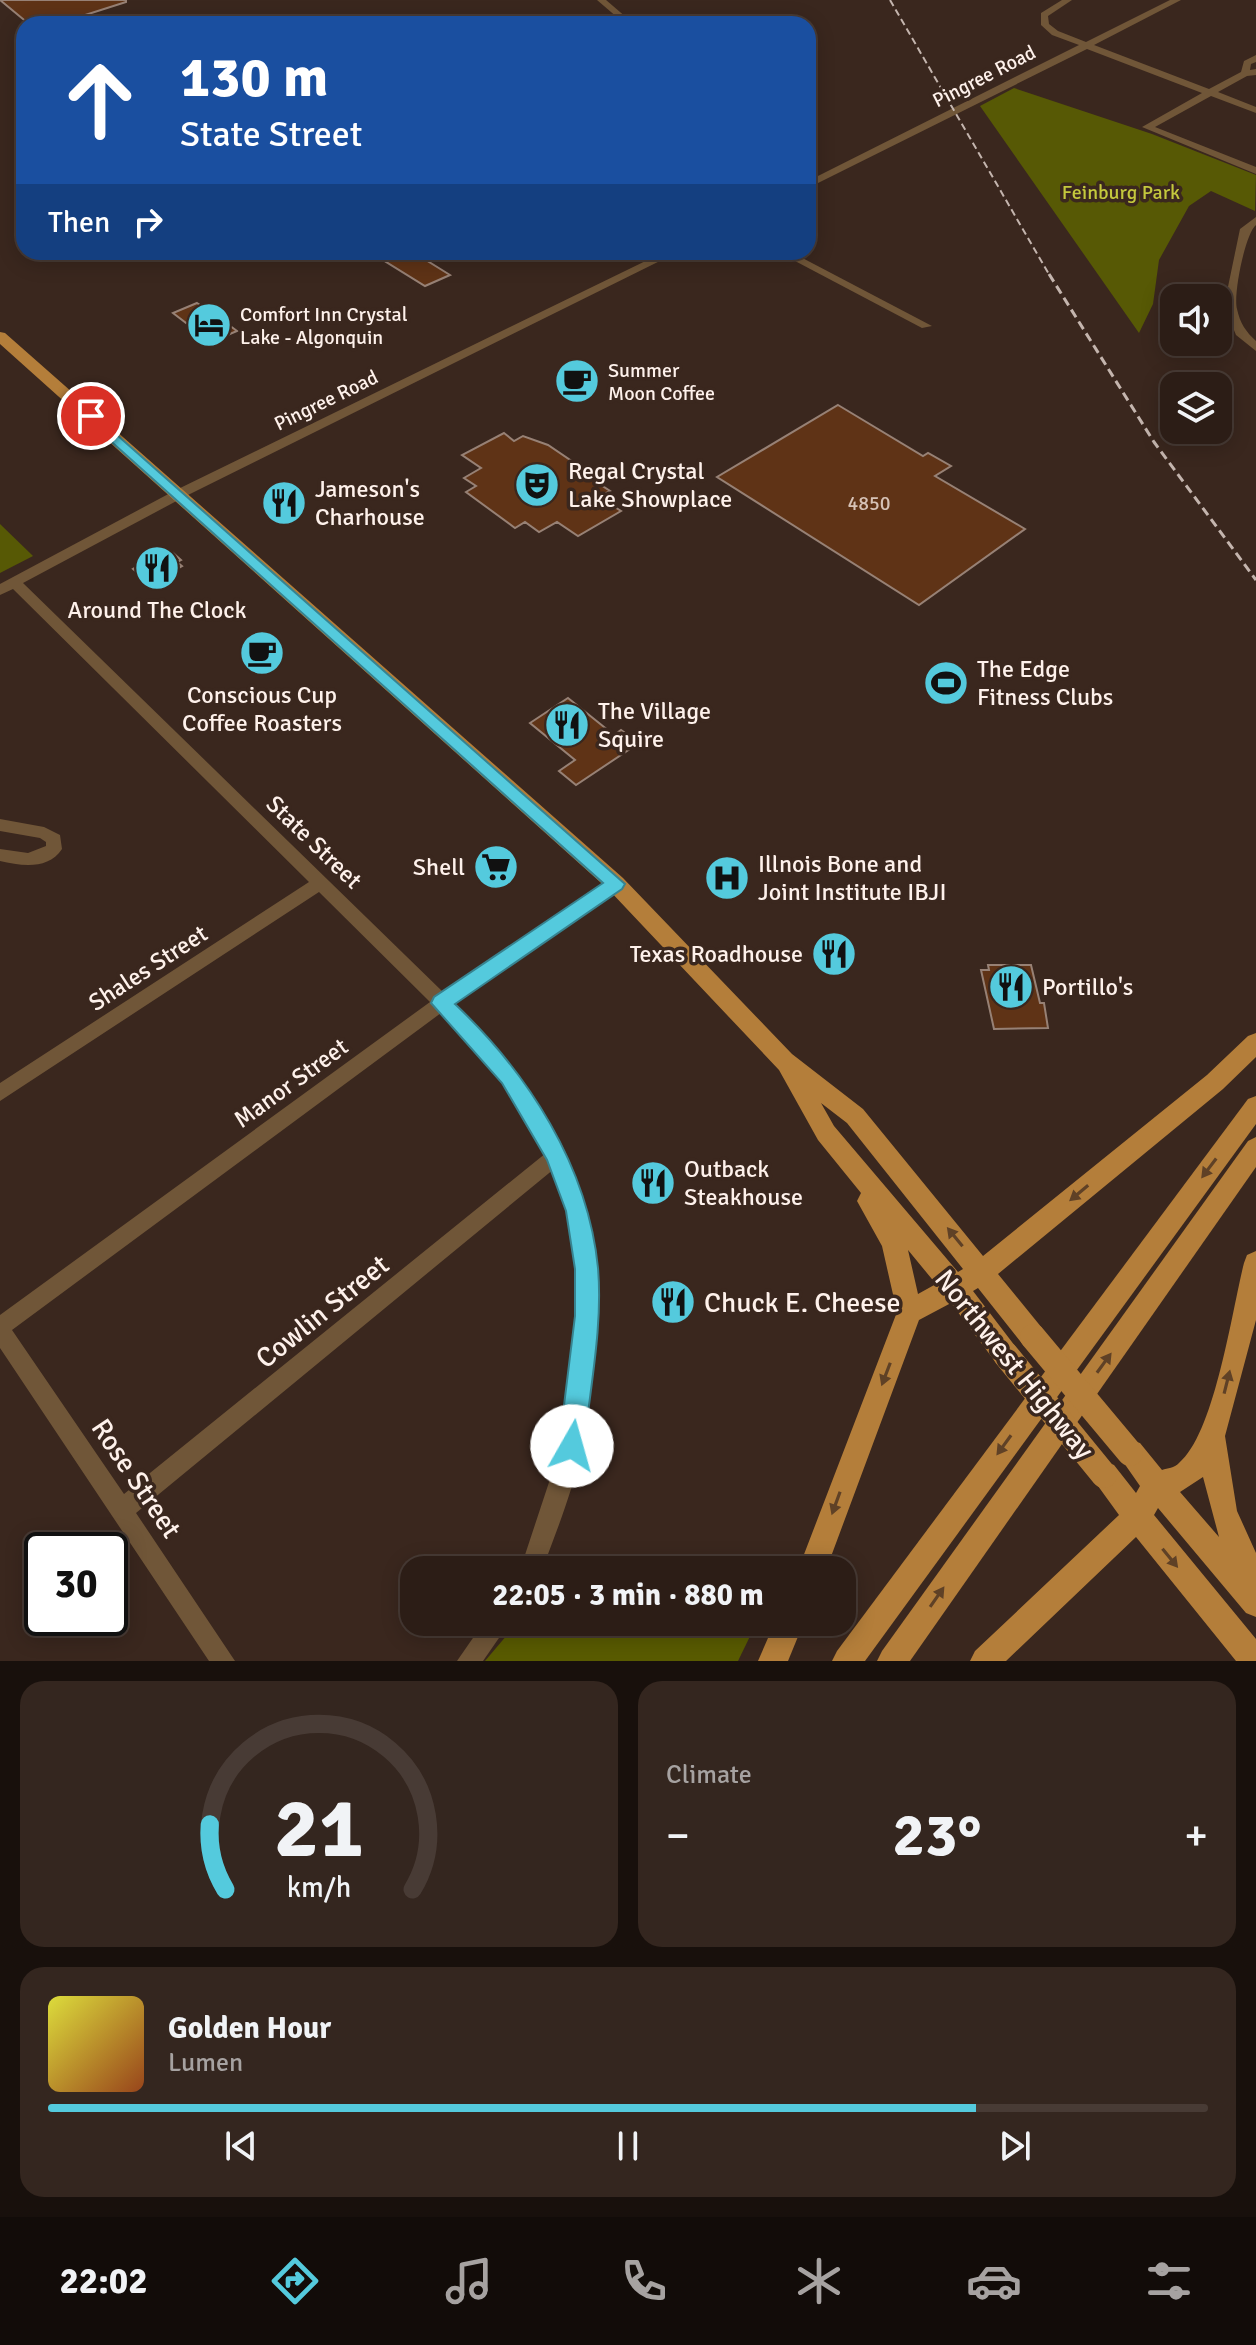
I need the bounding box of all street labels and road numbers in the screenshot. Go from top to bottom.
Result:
street label: Pingree Road [928,40,1040,113]
street label: Pingree Road [270,365,382,436]
street label: State Street [260,789,368,895]
street label: Shales Street [83,918,213,1018]
street label: Manor Street [228,1032,354,1134]
street label: Cowlin Street [249,1248,396,1376]
street label: Northwest Highway [927,1263,1101,1466]
street label: Rose Street [84,1413,189,1545]

